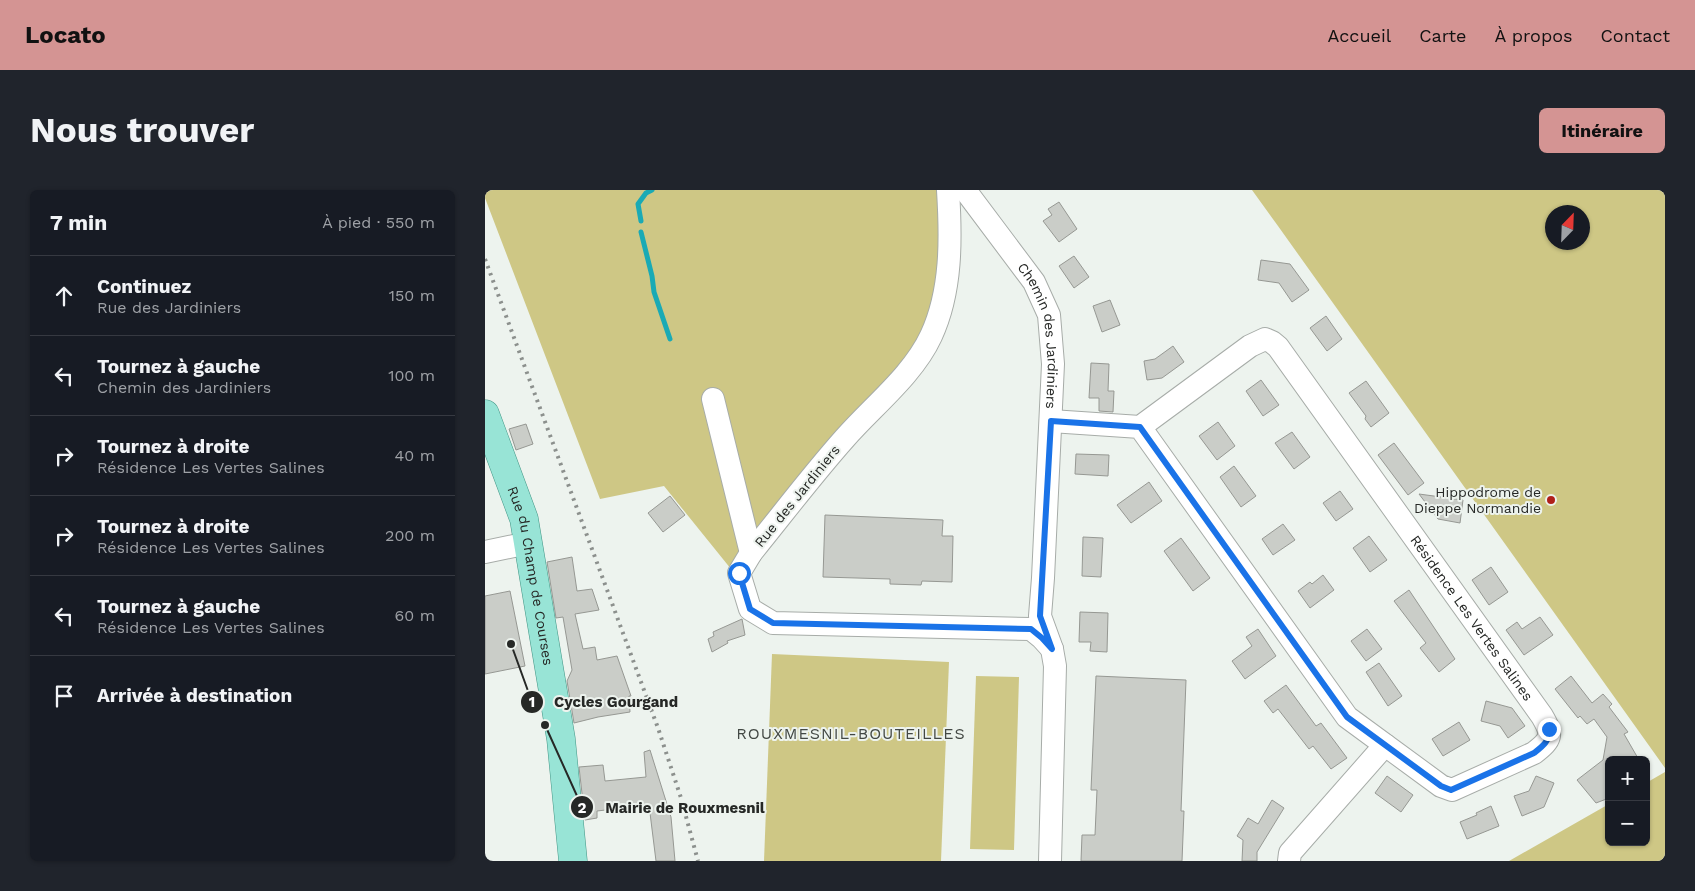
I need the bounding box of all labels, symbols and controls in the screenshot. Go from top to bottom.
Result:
text: Locato [25,21,106,49]
text: Accueil [1328,25,1391,46]
text: Carte [1419,25,1466,46]
text: À propos [1494,25,1572,46]
text: Contact [1600,25,1670,46]
button: Itinéraire [1539,108,1665,153]
text: Nous trouver [30,109,254,151]
north arrow [1545,205,1590,250]
text: 7 min [50,210,107,235]
text: À pied · 550 m [322,213,435,232]
street label: Chemin des Jardiniers [1014,259,1061,409]
text: Continuez [97,275,191,298]
icon: ahead [50,282,78,310]
text: 150 m [389,286,435,305]
text: Rue des Jardiniers [97,298,241,317]
text: Tournez à gauche [97,355,260,378]
icon: left [50,362,78,390]
text: 100 m [388,366,435,385]
text: Chemin des Jardiniers [97,378,271,397]
text: Tournez à droite [97,435,249,458]
icon: right [50,442,78,470]
street label: Rue des Jardiniers [751,442,843,550]
text: 40 m [395,446,435,465]
text: Résidence Les Vertes Salines [97,458,325,477]
street label: Rue du Champ de Courses [505,484,556,667]
place label: Hippodrome de Dieppe Normandie [1414,484,1541,516]
marker: Hippodrome de Dieppe Normandie [1545,494,1557,506]
text: Tournez à droite [97,515,249,538]
icon: right [50,522,78,550]
text: 200 m [385,526,435,545]
street label: Résidence Les Vertes Salines [1407,532,1536,704]
text: Résidence Les Vertes Salines [97,538,325,557]
route start [728,562,751,585]
text: Tournez à gauche [97,595,260,618]
icon: left [50,602,78,630]
text: 60 m [395,606,435,625]
text: Résidence Les Vertes Salines [97,618,325,637]
icon: arrive [50,682,78,710]
text: Arrivée à destination [97,684,292,707]
callout: Cycles Gourgand [519,687,688,717]
text: 1 [529,693,535,711]
text: Cycles Gourgand [554,693,678,711]
route end [1538,718,1561,741]
district label: ROUXMESNIL-BOUTEILLES [736,724,966,743]
map controls [1605,756,1650,846]
button: + [1605,756,1650,801]
callout: Mairie de Rouxmesnil [570,792,774,822]
text: 2 [578,799,587,817]
text: Mairie de Rouxmesnil [605,799,765,817]
button: − [1605,801,1650,846]

